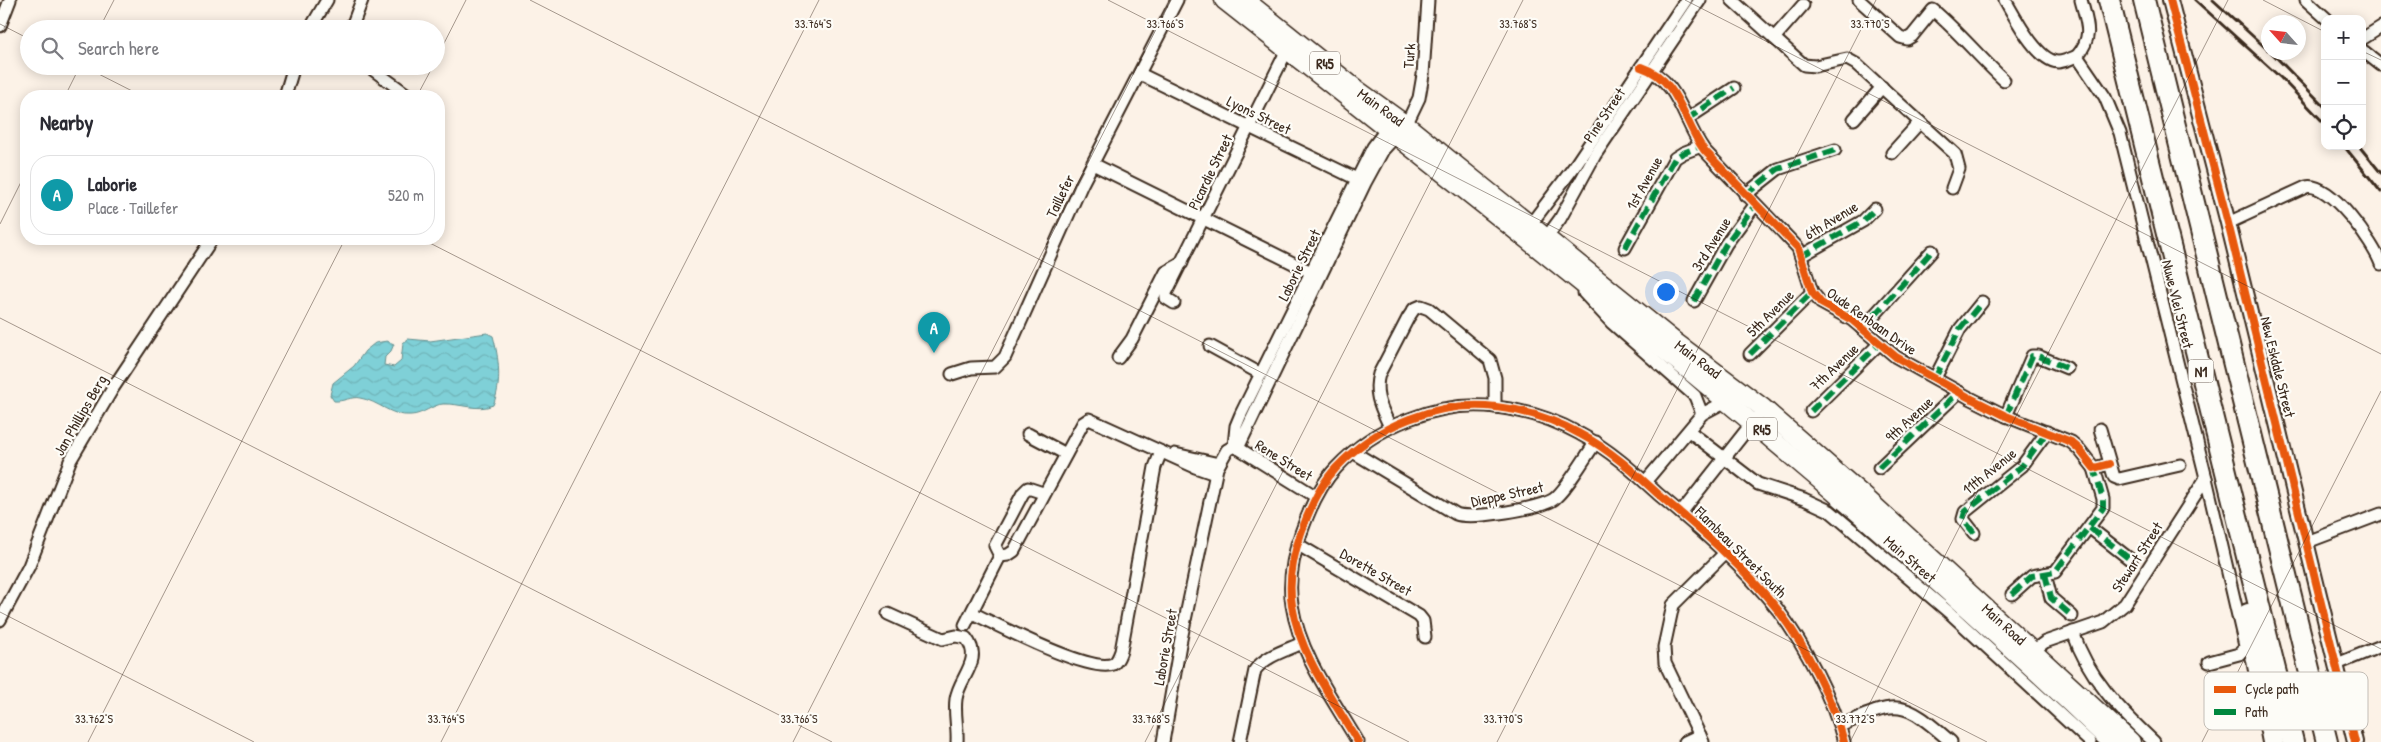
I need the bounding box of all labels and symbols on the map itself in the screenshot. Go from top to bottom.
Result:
text: 33.764°S [795,15,832,32]
text: 33.766°S [1146,15,1184,32]
text: 33.768°S [1499,15,1537,32]
text: 33.770°S [1851,15,1890,32]
north arrow [2261,15,2306,60]
street label: Turk [1398,43,1420,69]
road number: R45 [1310,52,1340,74]
street label: Main Road [1353,83,1409,131]
street label: Pine Street [1578,83,1630,146]
street label: Lyons Street [1223,90,1295,140]
street label: Picardie Street [1183,130,1238,213]
street label: 1st Avenue [1621,153,1667,213]
street label: Taillefer [1041,171,1080,221]
street label: 6th Avenue [1800,196,1862,244]
street label: 3rd Avenue [1686,213,1736,275]
street label: Laborie Street [1273,225,1326,304]
street label: Nuwe Vlei Street [2157,258,2199,351]
your location [1653,279,1679,305]
street label: Oude Renbaan Drive [1823,282,1921,360]
street label: 5th Avenue [1742,285,1798,341]
pin: A [918,312,950,353]
street label: New Eskdale Street [2255,314,2301,420]
street label: Main Road [1671,335,1726,383]
street label: 7th Avenue [1805,338,1863,396]
road number: N1 [2188,360,2214,382]
street label: Jan Phillips Berg [48,370,112,459]
street label: 9th Avenue [1880,391,1938,447]
road number: R45 [1747,418,1777,440]
street label: Rene Street [1251,434,1317,486]
street label: 11th Avenue [1958,443,2020,499]
street label: Dieppe Street [1469,476,1546,512]
street label: Flambeau Street South [1690,501,1792,603]
street label: Stewart Street [2106,517,2168,596]
street label: Main Street [1879,530,1941,588]
street label: Dorette Street [1336,543,1416,601]
street label: Main Road [1977,598,2031,650]
street label: Laborie Street [1148,606,1182,687]
legend [2204,672,2368,730]
text: Cycle path [2245,679,2299,699]
text: Path [2245,702,2268,721]
text: 33.762°S [75,710,113,727]
text: 33.764°S [428,710,465,727]
text: 33.766°S [780,710,818,727]
text: 33.768°S [1132,710,1170,727]
text: 33.770°S [1484,710,1523,727]
text: 33.772°S [1835,710,1875,727]

